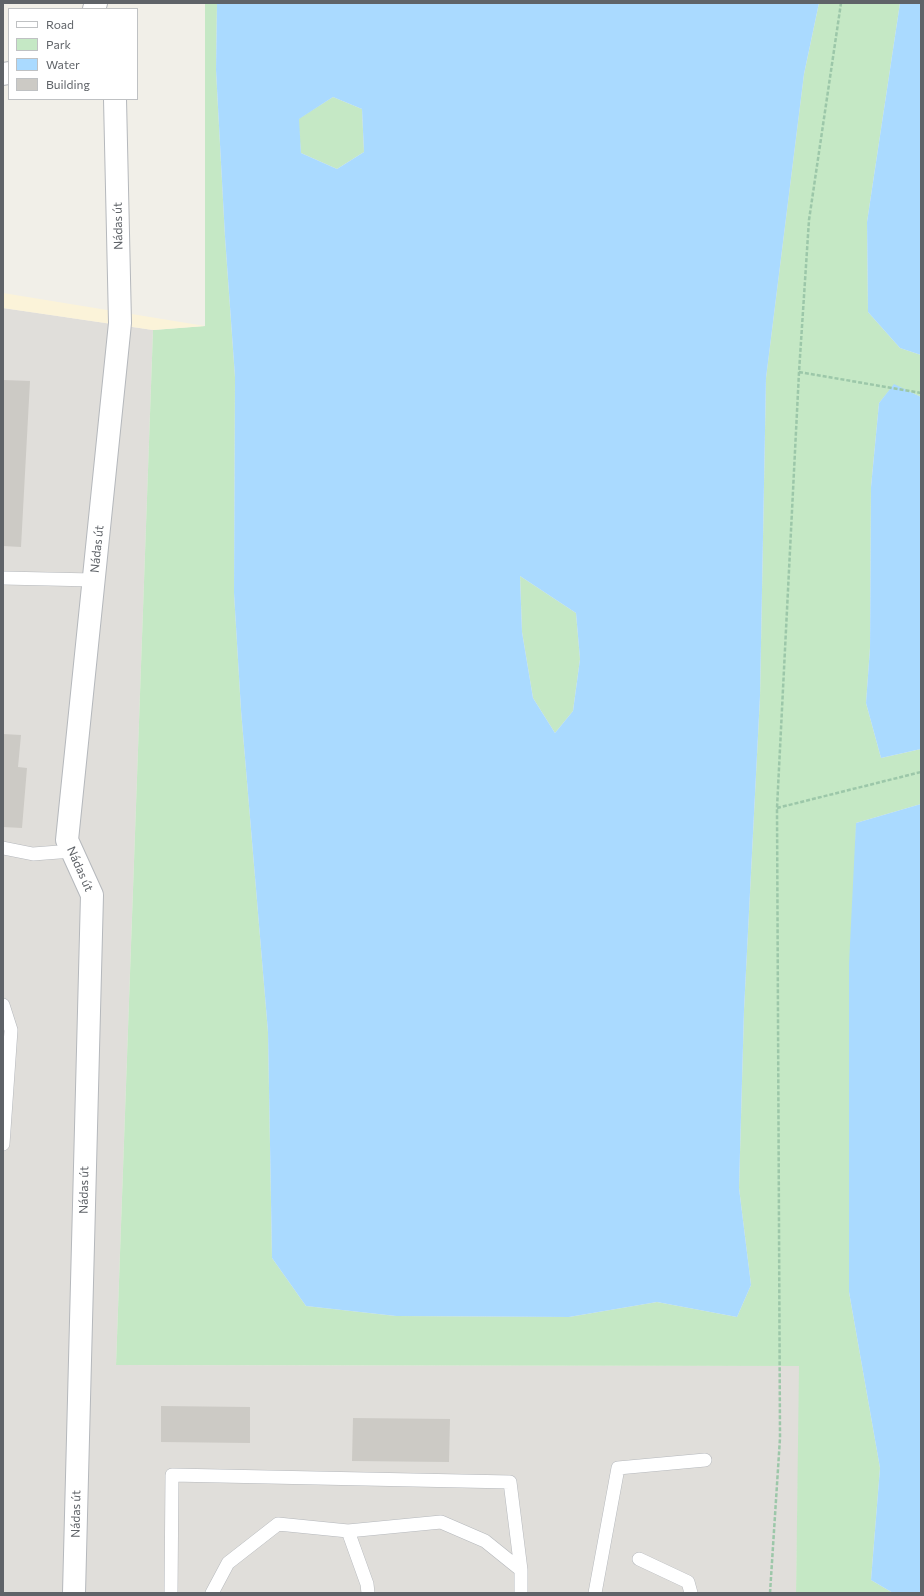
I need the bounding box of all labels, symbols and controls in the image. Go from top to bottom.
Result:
legend [8,8,138,100]
text: Road [46,17,74,31]
text: Park [46,37,71,51]
text: Water [46,57,80,71]
text: Building [46,77,90,91]
street label: Nádas út [110,202,126,250]
street label: Nádas út [87,524,107,574]
street label: Nádas út [64,844,96,894]
street label: Nádas út [76,1166,92,1214]
street label: Nádas út [68,1490,84,1538]

